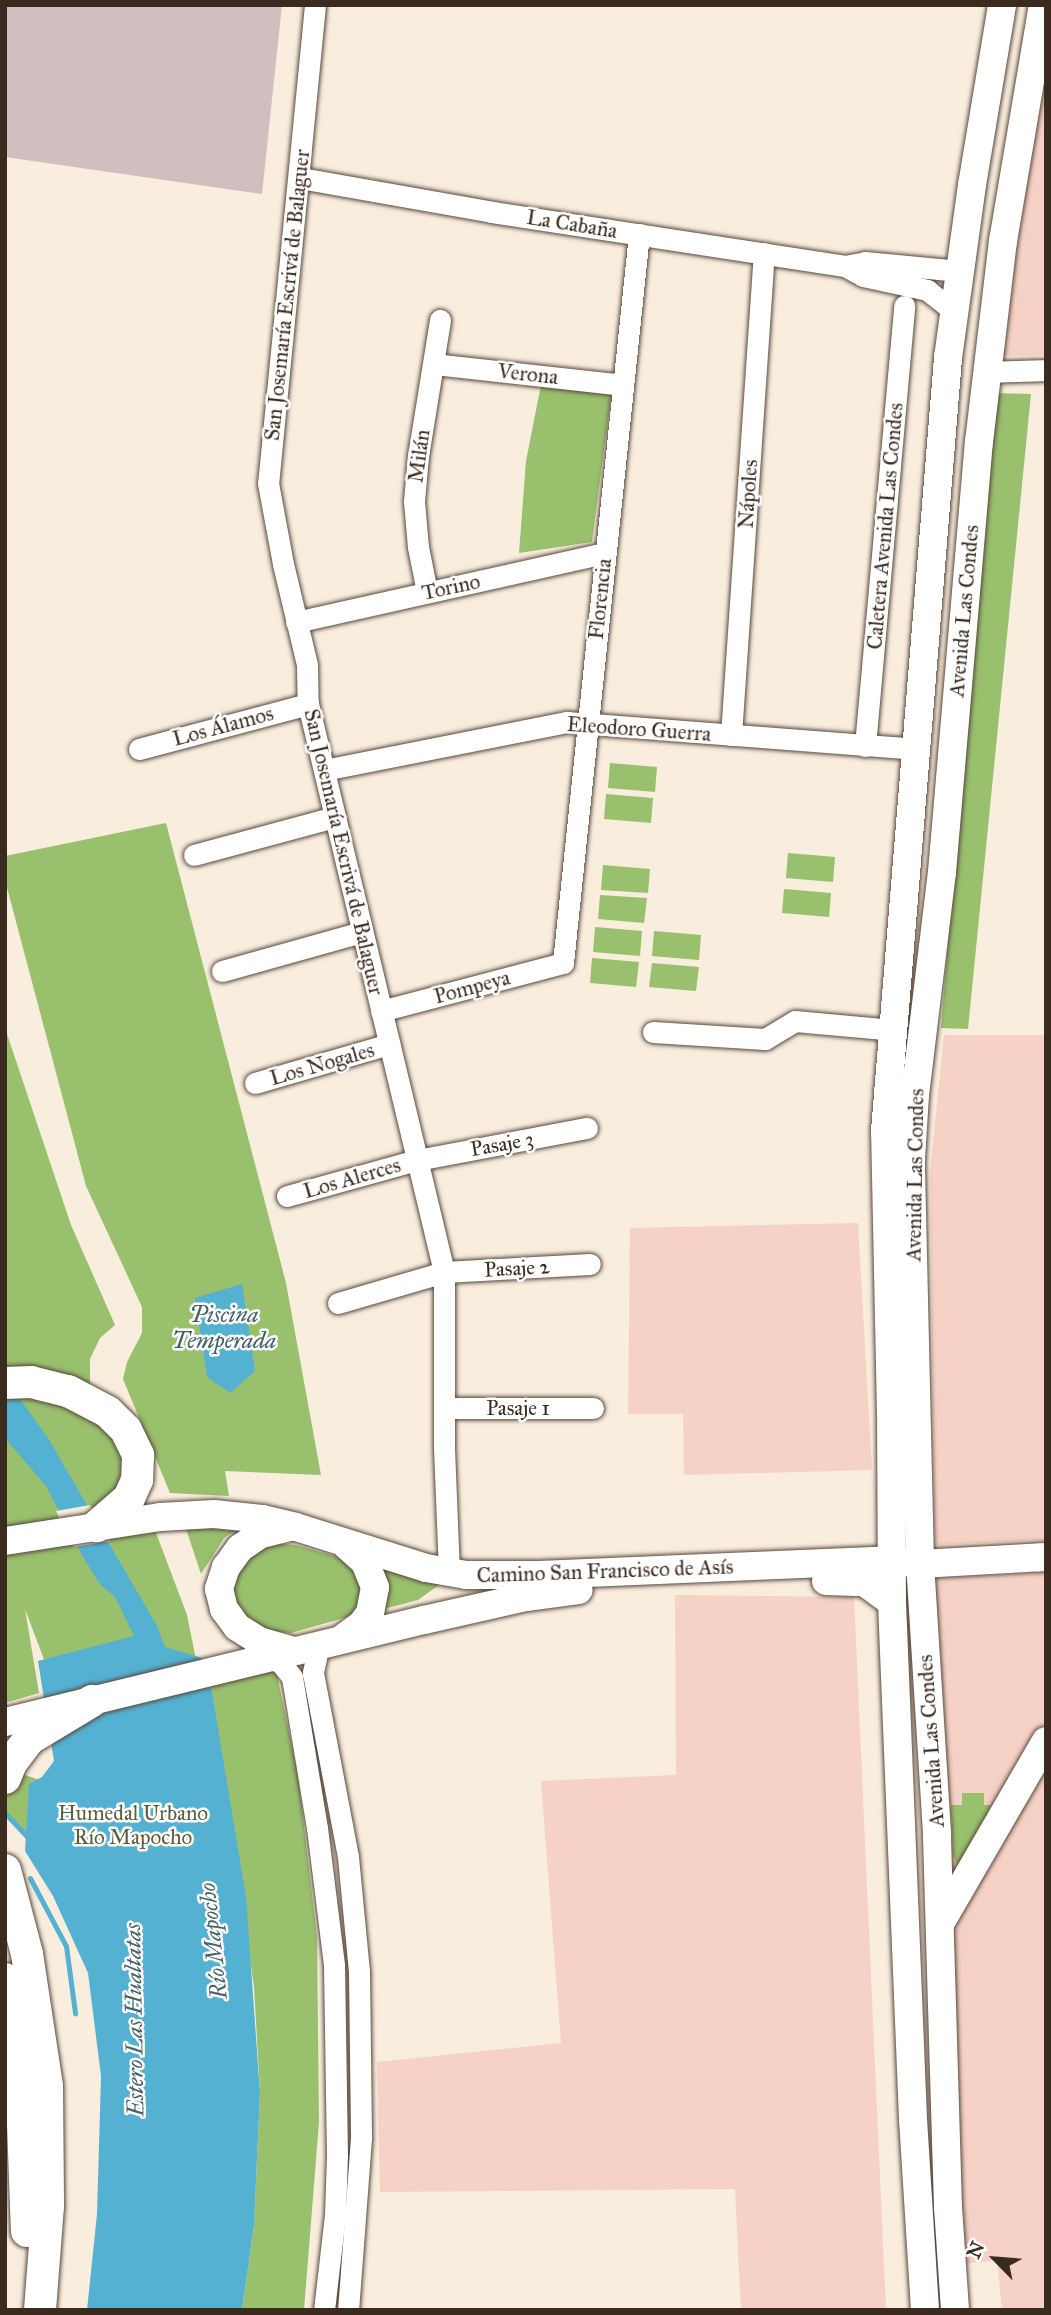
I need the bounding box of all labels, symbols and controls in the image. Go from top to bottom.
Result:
street label: San Josemaría Escrivá de Balaguer [259,148,315,442]
street label: La Cabaña [525,204,619,244]
street label: Verona [497,358,559,390]
street label: Caletera Avenida Las Condes [862,401,908,651]
street label: Milán [403,428,435,484]
street label: Nápoles [733,459,763,529]
street label: Avenida Las Condes [944,524,984,698]
street label: Florencia [583,557,617,641]
street label: Torino [419,569,483,605]
street label: Los Álamos [170,700,276,752]
street label: San Josemaría Escrivá de Balaguer [299,706,389,998]
street label: Eleodoro Guerra [566,711,712,747]
street label: Pompeya [431,965,513,1009]
street label: Los Nogales [267,1037,377,1091]
street label: Avenida Las Condes [901,1088,929,1262]
street label: Pasaje 3 [468,1126,536,1162]
street label: Los Alerces [300,1152,404,1204]
street label: Pasaje 2 [483,1254,551,1282]
water label: Piscina Temperada [172,1300,276,1354]
street label: Pasaje 1 [486,1395,550,1421]
street label: Camino San Francisco de Asís [476,1554,734,1588]
street label: Avenida Las Condes [912,1654,950,1828]
park label: Humedal Urbano Río Mapocho [58,1800,208,1850]
water label: Río Mapocho [193,1881,233,2001]
water label: Estero Las Hualtatas [119,1923,149,2117]
north arrow [960,2224,1030,2294]
text: N [962,2238,989,2262]

